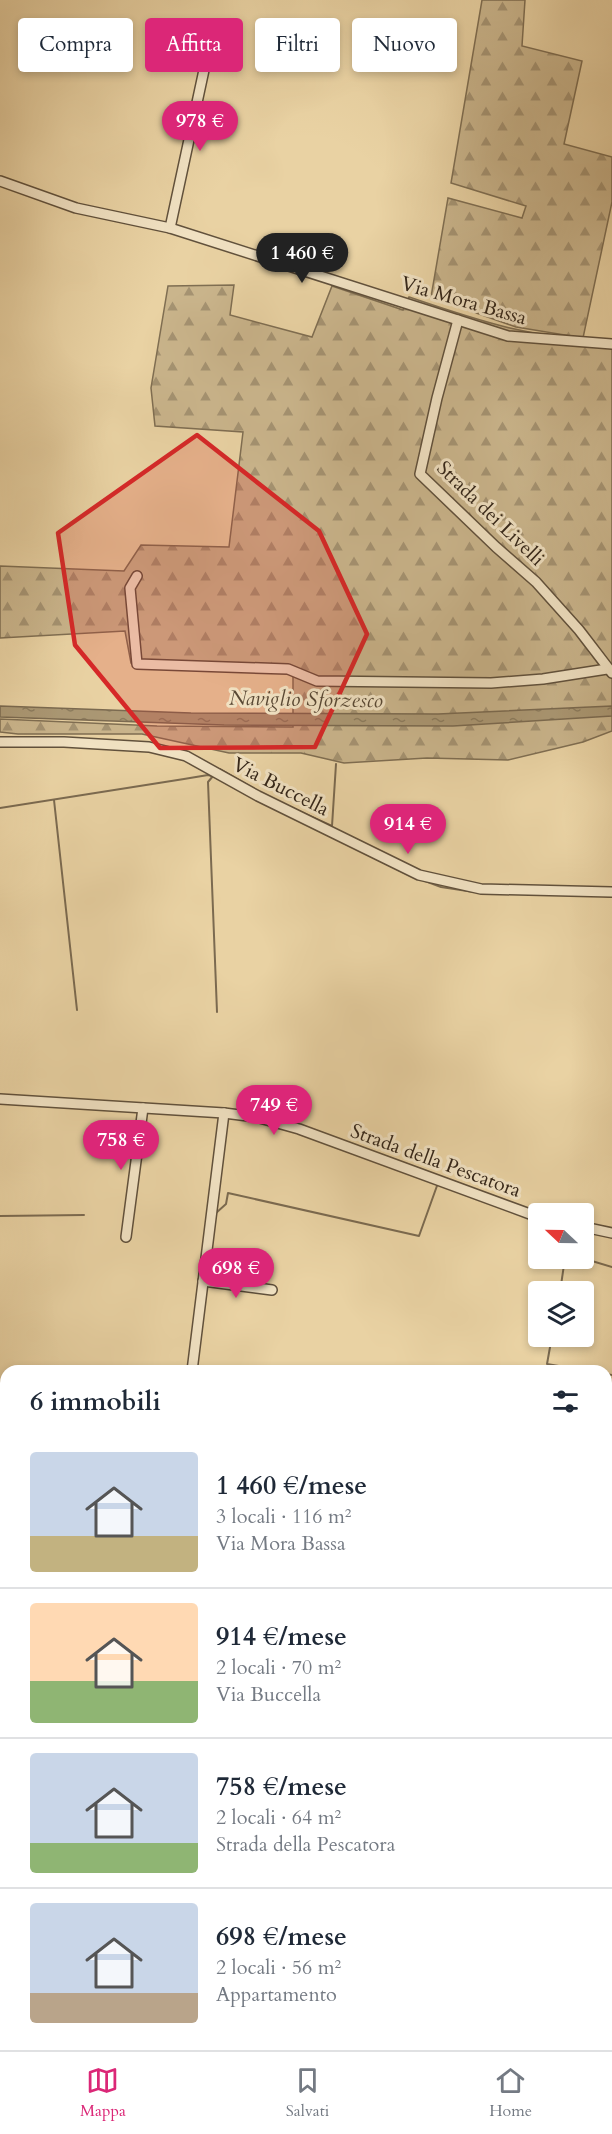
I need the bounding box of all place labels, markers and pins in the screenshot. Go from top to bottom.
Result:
pin: 978 € [158,101,242,152]
pin: 1 460 € [247,233,357,284]
pin: 914 € [366,804,450,855]
pin: 749 € [232,1085,316,1136]
pin: 758 € [79,1120,163,1171]
pin: 698 € [194,1248,278,1299]

